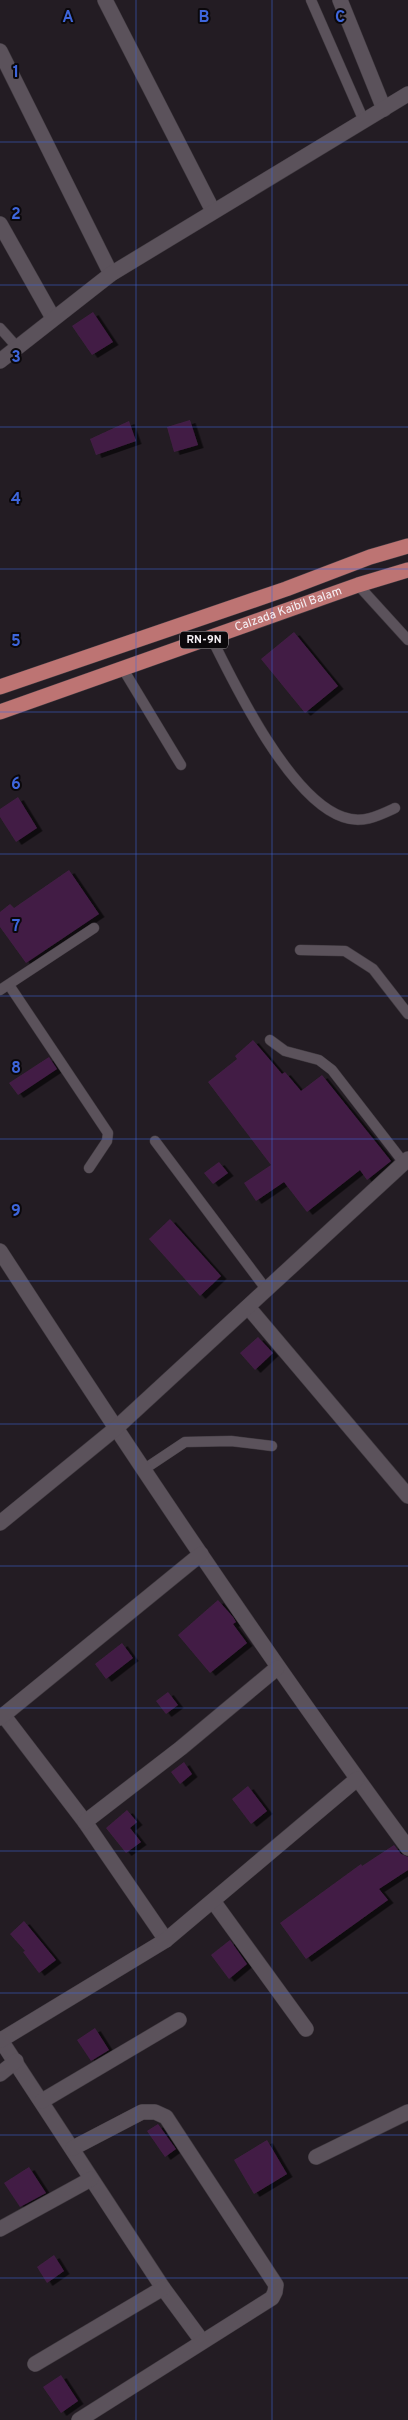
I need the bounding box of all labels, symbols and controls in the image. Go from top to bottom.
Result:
text: A [62,8,74,28]
text: B [198,8,210,28]
text: C [335,8,345,28]
text: 1 [13,63,19,83]
text: 2 [11,205,21,225]
text: 3 [11,348,21,368]
text: 4 [11,490,21,510]
street label: Calzada Kaibil Balam [233,583,344,636]
text: 5 [11,632,21,652]
road number: RN-9N [180,632,228,648]
text: 6 [11,775,21,795]
text: 7 [12,917,20,937]
text: 8 [11,1059,21,1079]
text: 9 [11,1202,21,1222]

